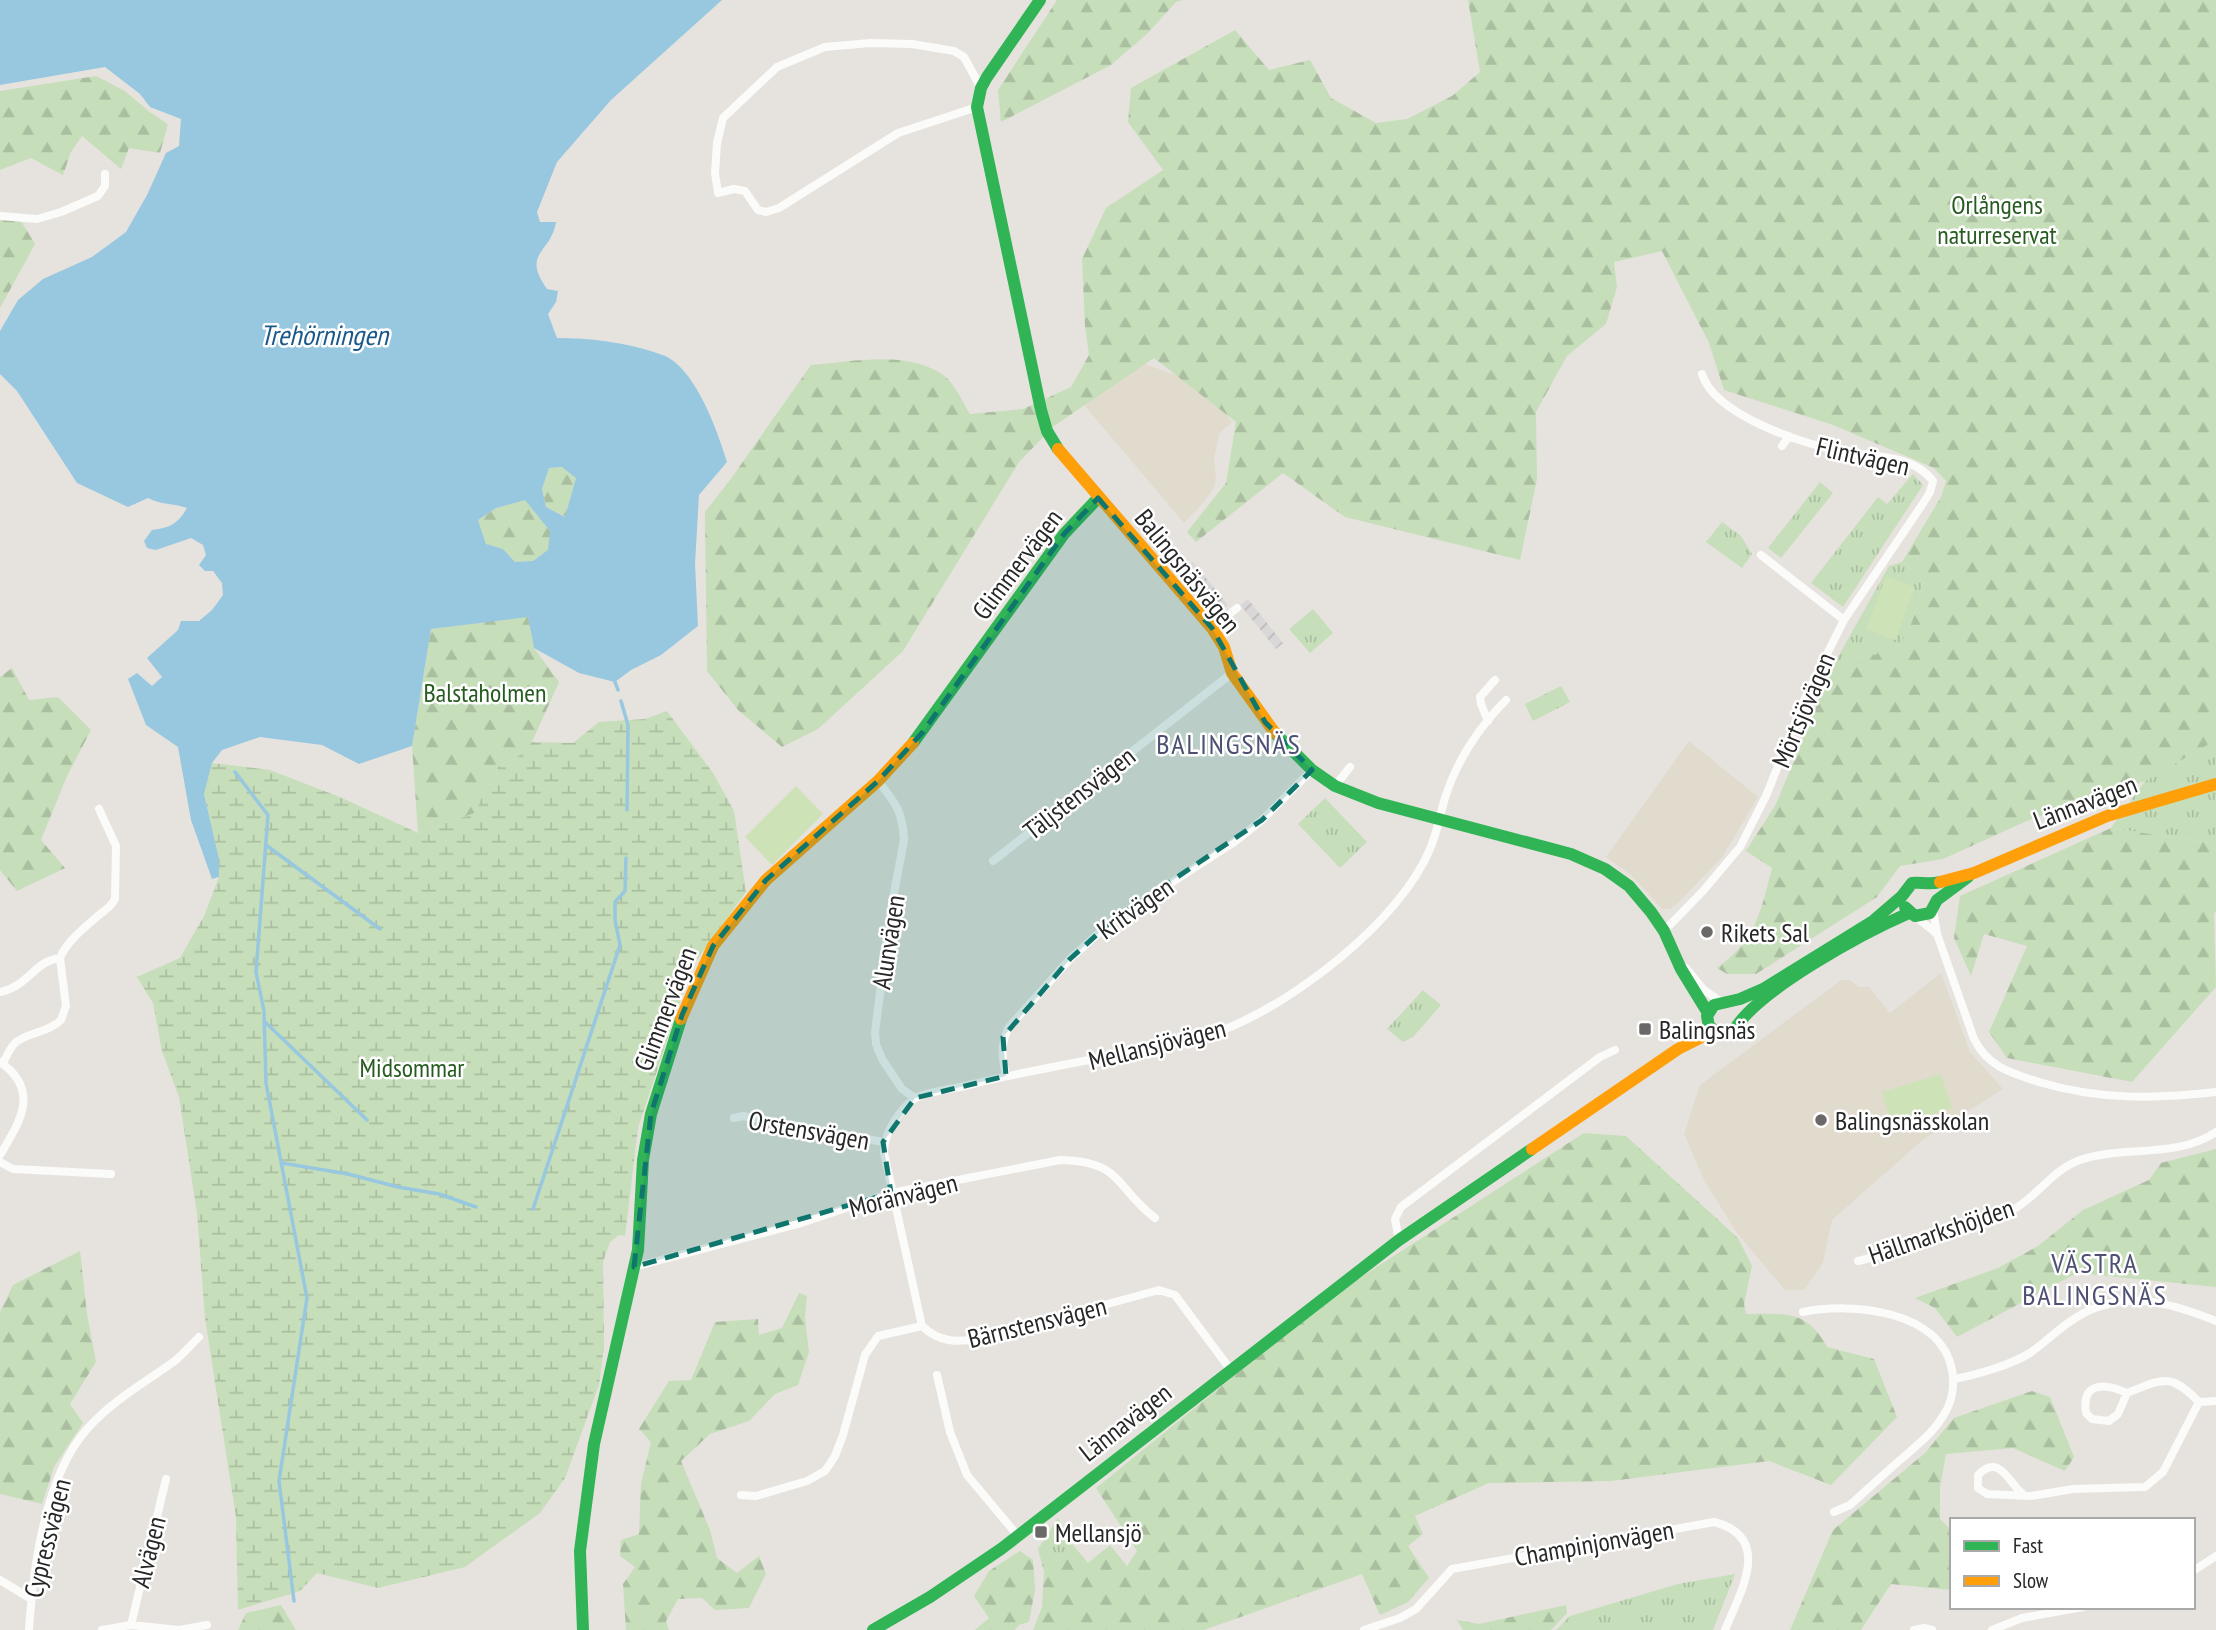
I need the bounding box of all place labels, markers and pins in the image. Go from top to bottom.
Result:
place label: Rikets Sal [1721,916,1809,949]
marker: Rikets Sal [1699,924,1715,940]
place label: Balingsnäs [1659,1013,1755,1046]
marker: Balingsnäs [1637,1021,1653,1037]
place label: Balingsnässkolan [1835,1104,1989,1137]
marker: Balingsnässkolan [1813,1112,1829,1128]
place label: Mellansjö [1055,1516,1142,1549]
marker: Mellansjö [1033,1524,1049,1540]

